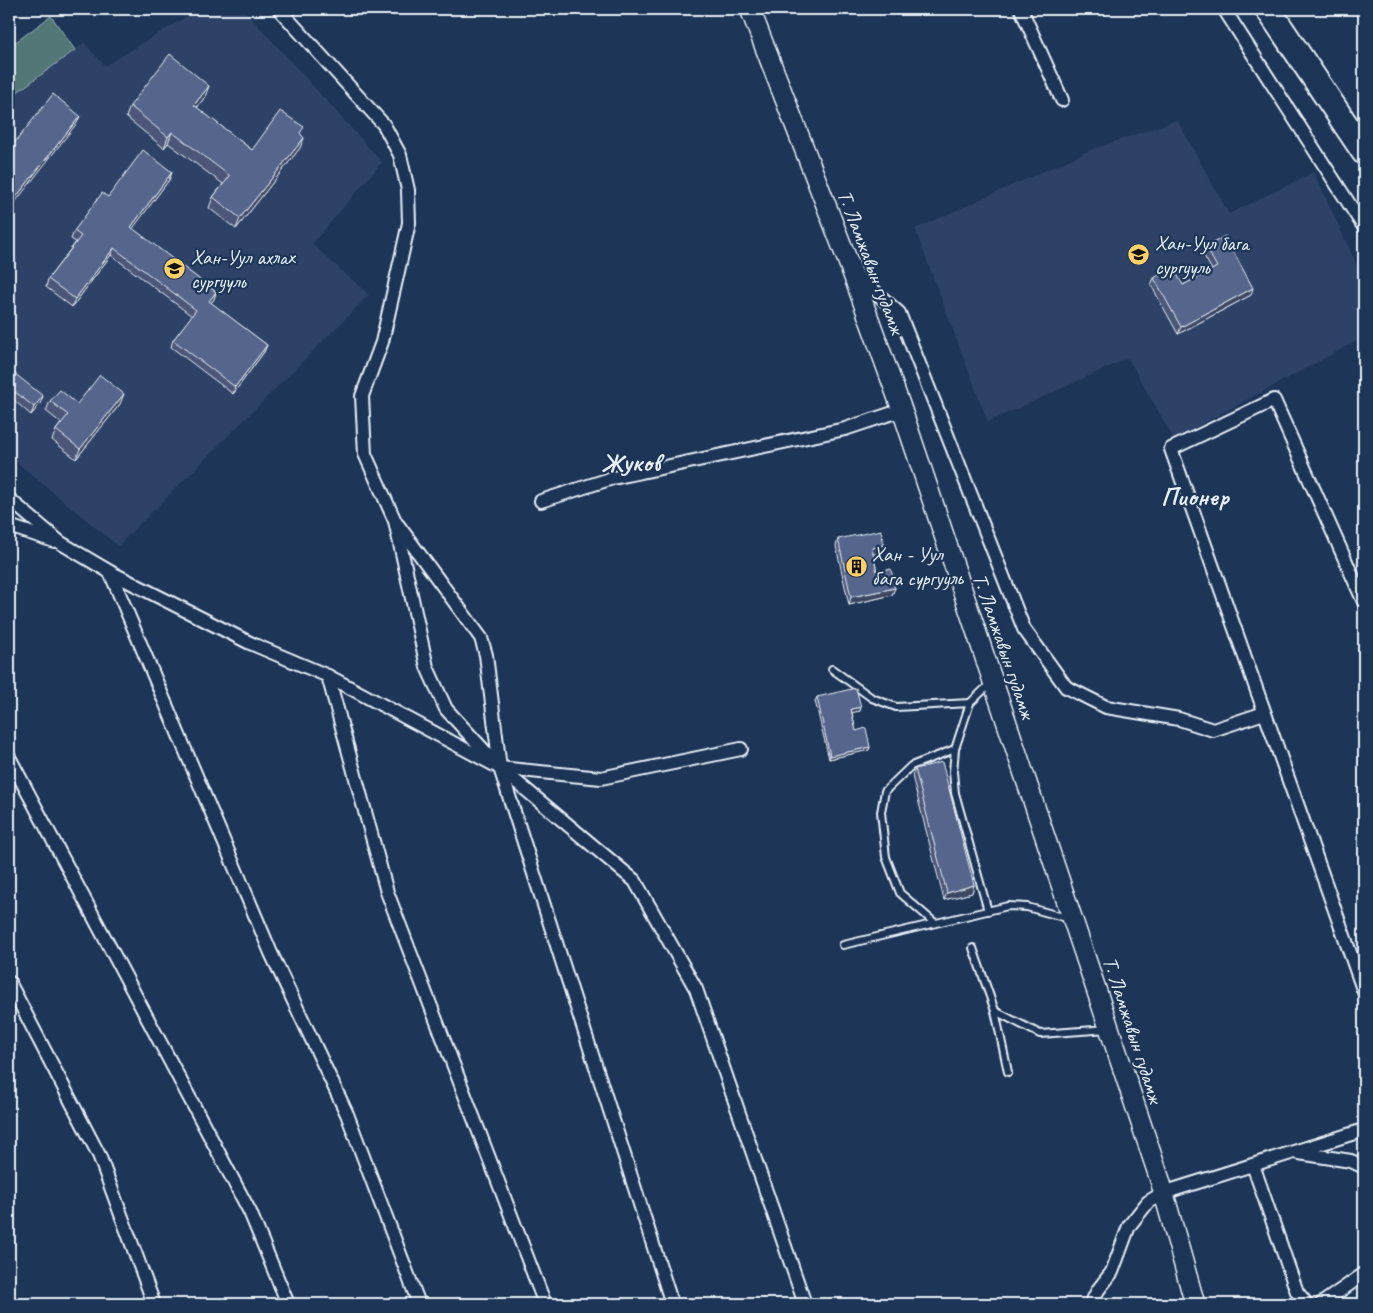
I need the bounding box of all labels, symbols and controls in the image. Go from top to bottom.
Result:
street label: Т. Ламжавын гудамж [832,186,911,340]
place label: Хан-Уул бага сургууль [1155,230,1251,280]
school or university icon: Хан-Уул бага сургууль [1127,243,1151,267]
place label: Хан-Уул ахлах сургууль [191,244,296,294]
school or university icon: Хан-Уул ахлах сургууль [163,257,187,281]
district label: Жуков [601,446,665,479]
district label: Пионер [1161,480,1231,513]
place label: Хан - Уул бага сургууль [872,541,964,591]
building icon: Хан - Уул бага сургууль [844,554,868,578]
street label: Т. Ламжавын гудамж [967,570,1042,724]
street label: Т. Ламжавын гудамж [1097,954,1170,1109]

